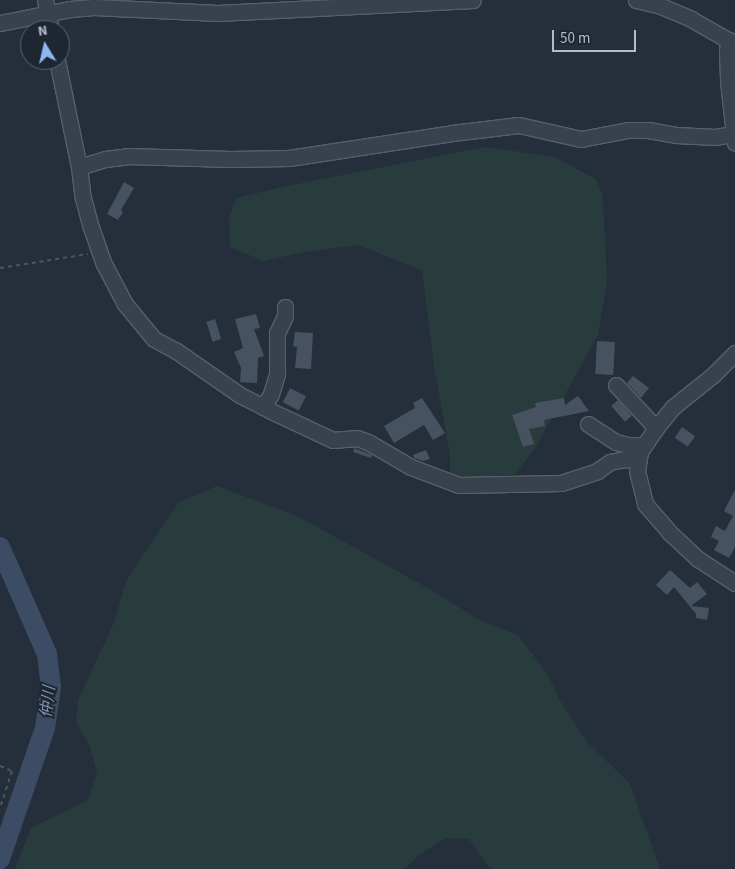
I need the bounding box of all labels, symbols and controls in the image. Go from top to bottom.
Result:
north arrow [20,20,70,70]
scale bar [555,20,639,52]
text: N [37,21,49,42]
text: 50 m [560,28,590,49]
water label: 仲川 [37,685,59,719]

